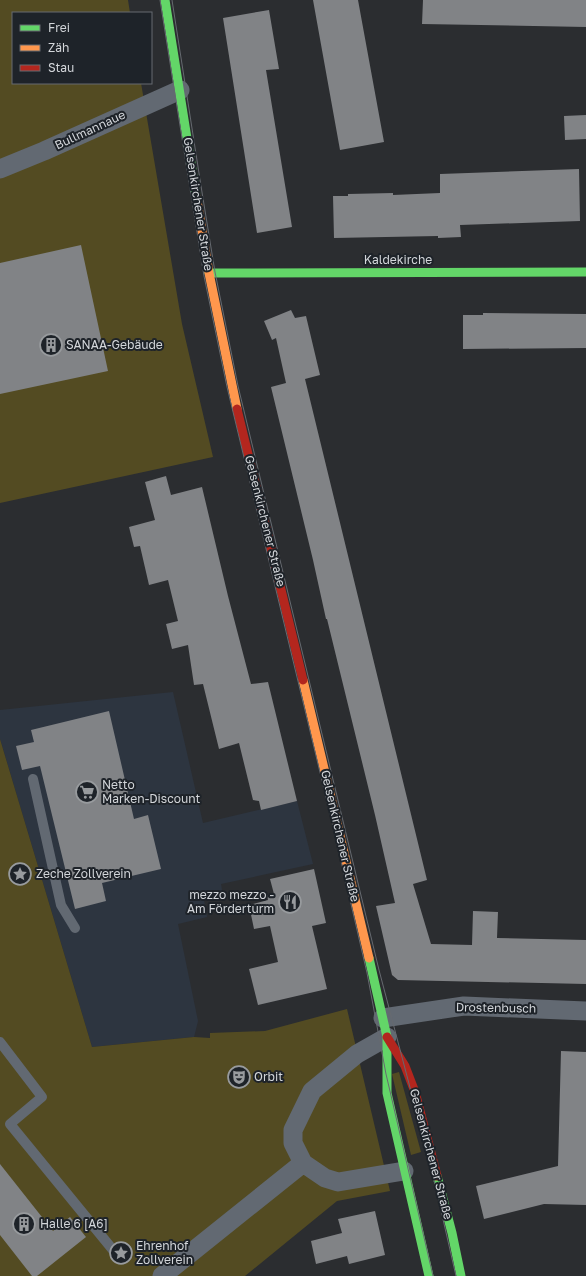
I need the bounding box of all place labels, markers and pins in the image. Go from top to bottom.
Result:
building icon: SANAA-Gebäude [38,332,64,358]
place label: SANAA-Gebäude [66,337,163,352]
place label: Netto Marken-Discount [102,777,200,806]
supermarket icon: Netto Marken-Discount [74,779,100,805]
place icon: Zeche Zollverein [7,861,33,887]
place label: Zeche Zollverein [36,866,131,881]
place label: mezzo mezzo - Am Förderturm [187,887,274,916]
restaurant icon: mezzo mezzo - Am Förderturm [277,889,303,915]
theatre icon: Orbit [226,1064,252,1090]
place label: Orbit [254,1069,283,1084]
building icon: Halle 6 [A6] [11,1211,37,1237]
place label: Halle 6 [A6] [40,1216,108,1231]
place label: Ehrenhof Zollverein [136,1238,193,1267]
place icon: Ehrenhof Zollverein [108,1240,134,1266]

